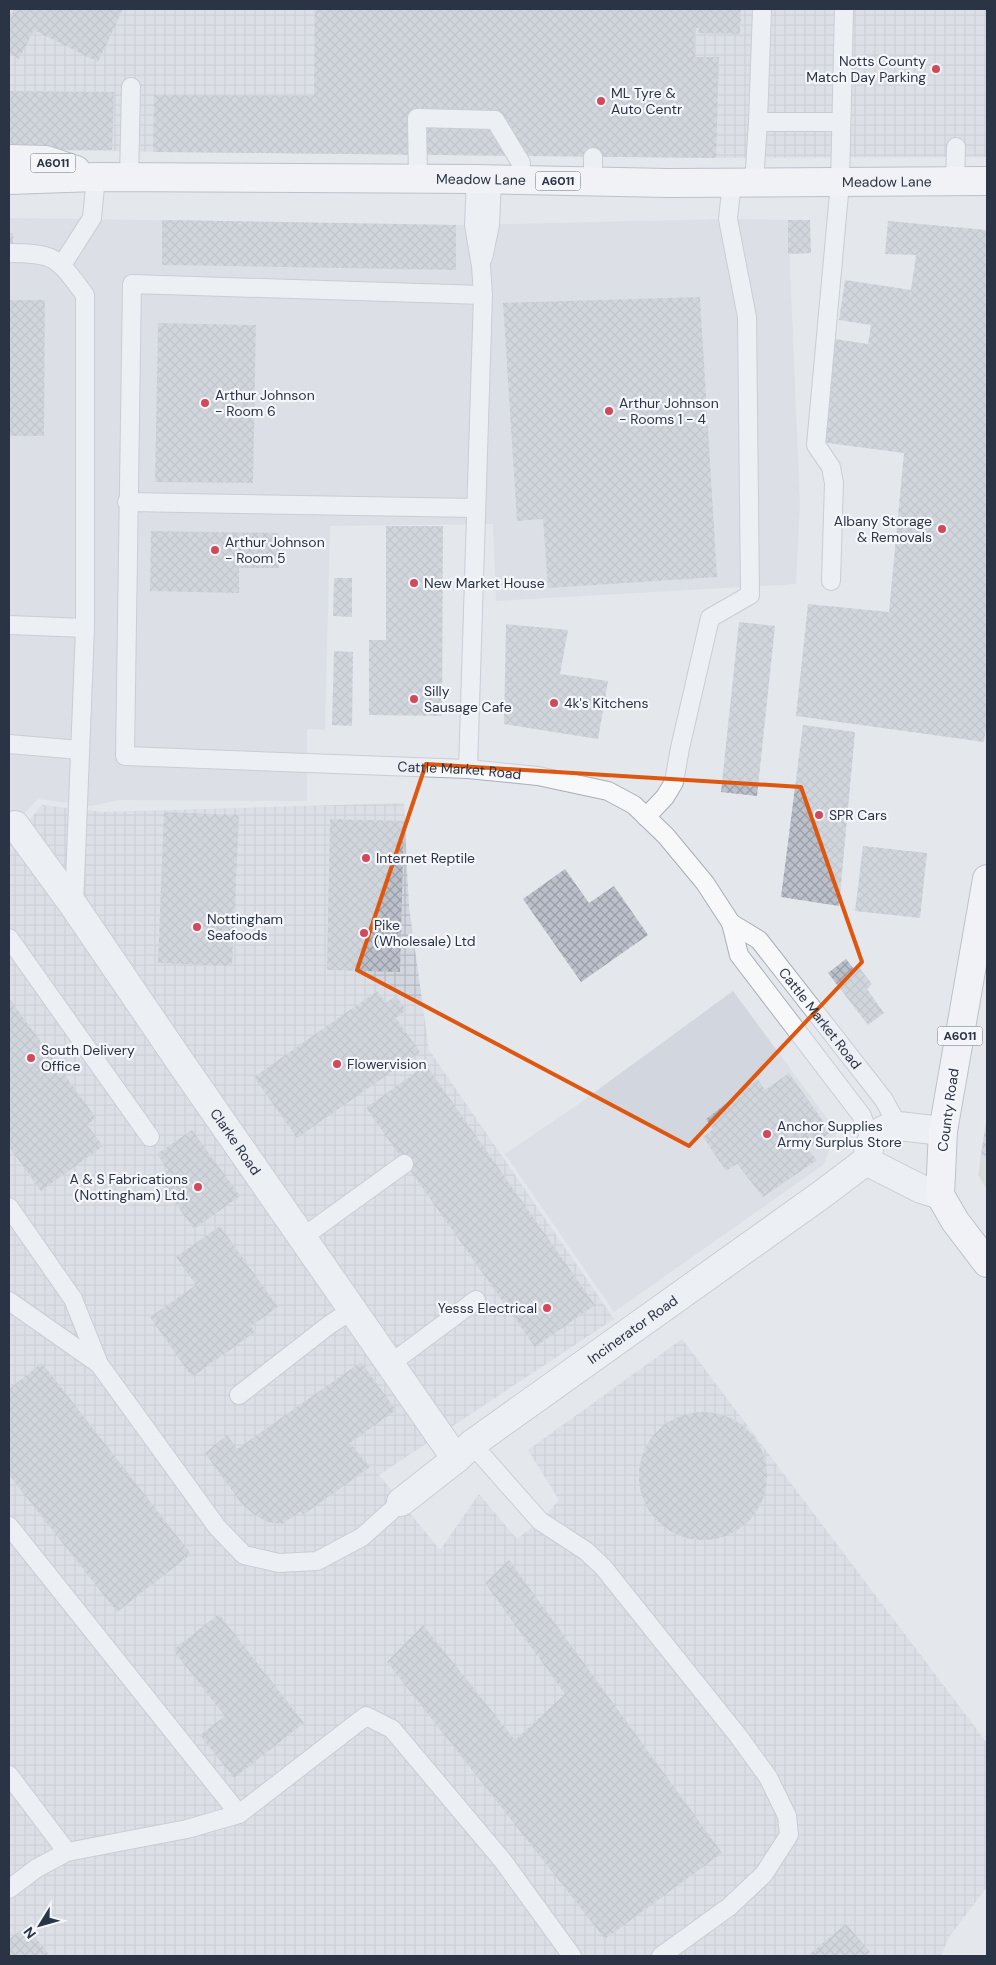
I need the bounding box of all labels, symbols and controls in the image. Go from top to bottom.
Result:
place label: Notts County Match Day Parking [806,52,926,86]
marker: Notts County Match Day Parking [930,63,942,75]
place label: ML Tyre & Auto Centr [611,84,682,118]
marker: ML Tyre & Auto Centr [595,95,607,107]
road number: A6011 [30,154,76,172]
street label: Meadow Lane [436,170,526,189]
road number: A6011 [536,172,580,190]
street label: Meadow Lane [842,172,932,191]
place label: Arthur Johnson - Room 6 [215,386,315,420]
place label: Arthur Johnson - Rooms 1 - 4 [619,394,719,428]
marker: Arthur Johnson - Room 6 [199,397,211,409]
marker: Arthur Johnson - Rooms 1 - 4 [603,405,615,417]
place label: Albany Storage & Removals [834,512,932,546]
marker: Albany Storage & Removals [936,523,948,535]
place label: Arthur Johnson - Room 5 [225,533,325,567]
marker: Arthur Johnson - Room 5 [209,544,221,556]
place label: New Market House [424,574,545,592]
marker: New Market House [408,577,420,589]
place label: Silly Sausage Cafe [424,682,512,716]
marker: Silly Sausage Cafe [408,693,420,705]
place label: 4k's Kitchens [564,694,648,712]
marker: 4k's Kitchens [548,697,560,709]
street label: Cattle Market Road [397,757,522,783]
place label: SPR Cars [829,806,887,824]
marker: SPR Cars [813,809,825,821]
place label: Internet Reptile [376,849,475,867]
marker: Internet Reptile [360,852,372,864]
place label: Nottingham Seafoods [207,910,283,944]
place label: Pike (Wholesale) Ltd [374,916,476,950]
marker: Nottingham Seafoods [191,921,203,933]
marker: Pike (Wholesale) Ltd [358,927,370,939]
street label: Cattle Market Road [775,964,865,1073]
road number: A6011 [938,1026,982,1046]
place label: South Delivery Office [41,1041,135,1075]
marker: South Delivery Office [25,1052,37,1064]
place label: Flowervision [347,1055,427,1073]
marker: Flowervision [331,1058,343,1070]
street label: County Road [933,1067,963,1153]
street label: Clarke Road [206,1105,265,1178]
place label: Anchor Supplies Army Surplus Store [777,1117,902,1151]
marker: Anchor Supplies Army Surplus Store [761,1128,773,1140]
place label: A & S Fabrications (Nottingham) Ltd. [70,1170,188,1204]
marker: A & S Fabrications (Nottingham) Ltd. [192,1181,204,1193]
street label: Incinerator Road [584,1291,681,1368]
place label: Yesss Electrical [438,1299,537,1317]
marker: Yesss Electrical [541,1302,553,1314]
north arrow [15,1900,65,1950]
text: N [19,1923,40,1942]

